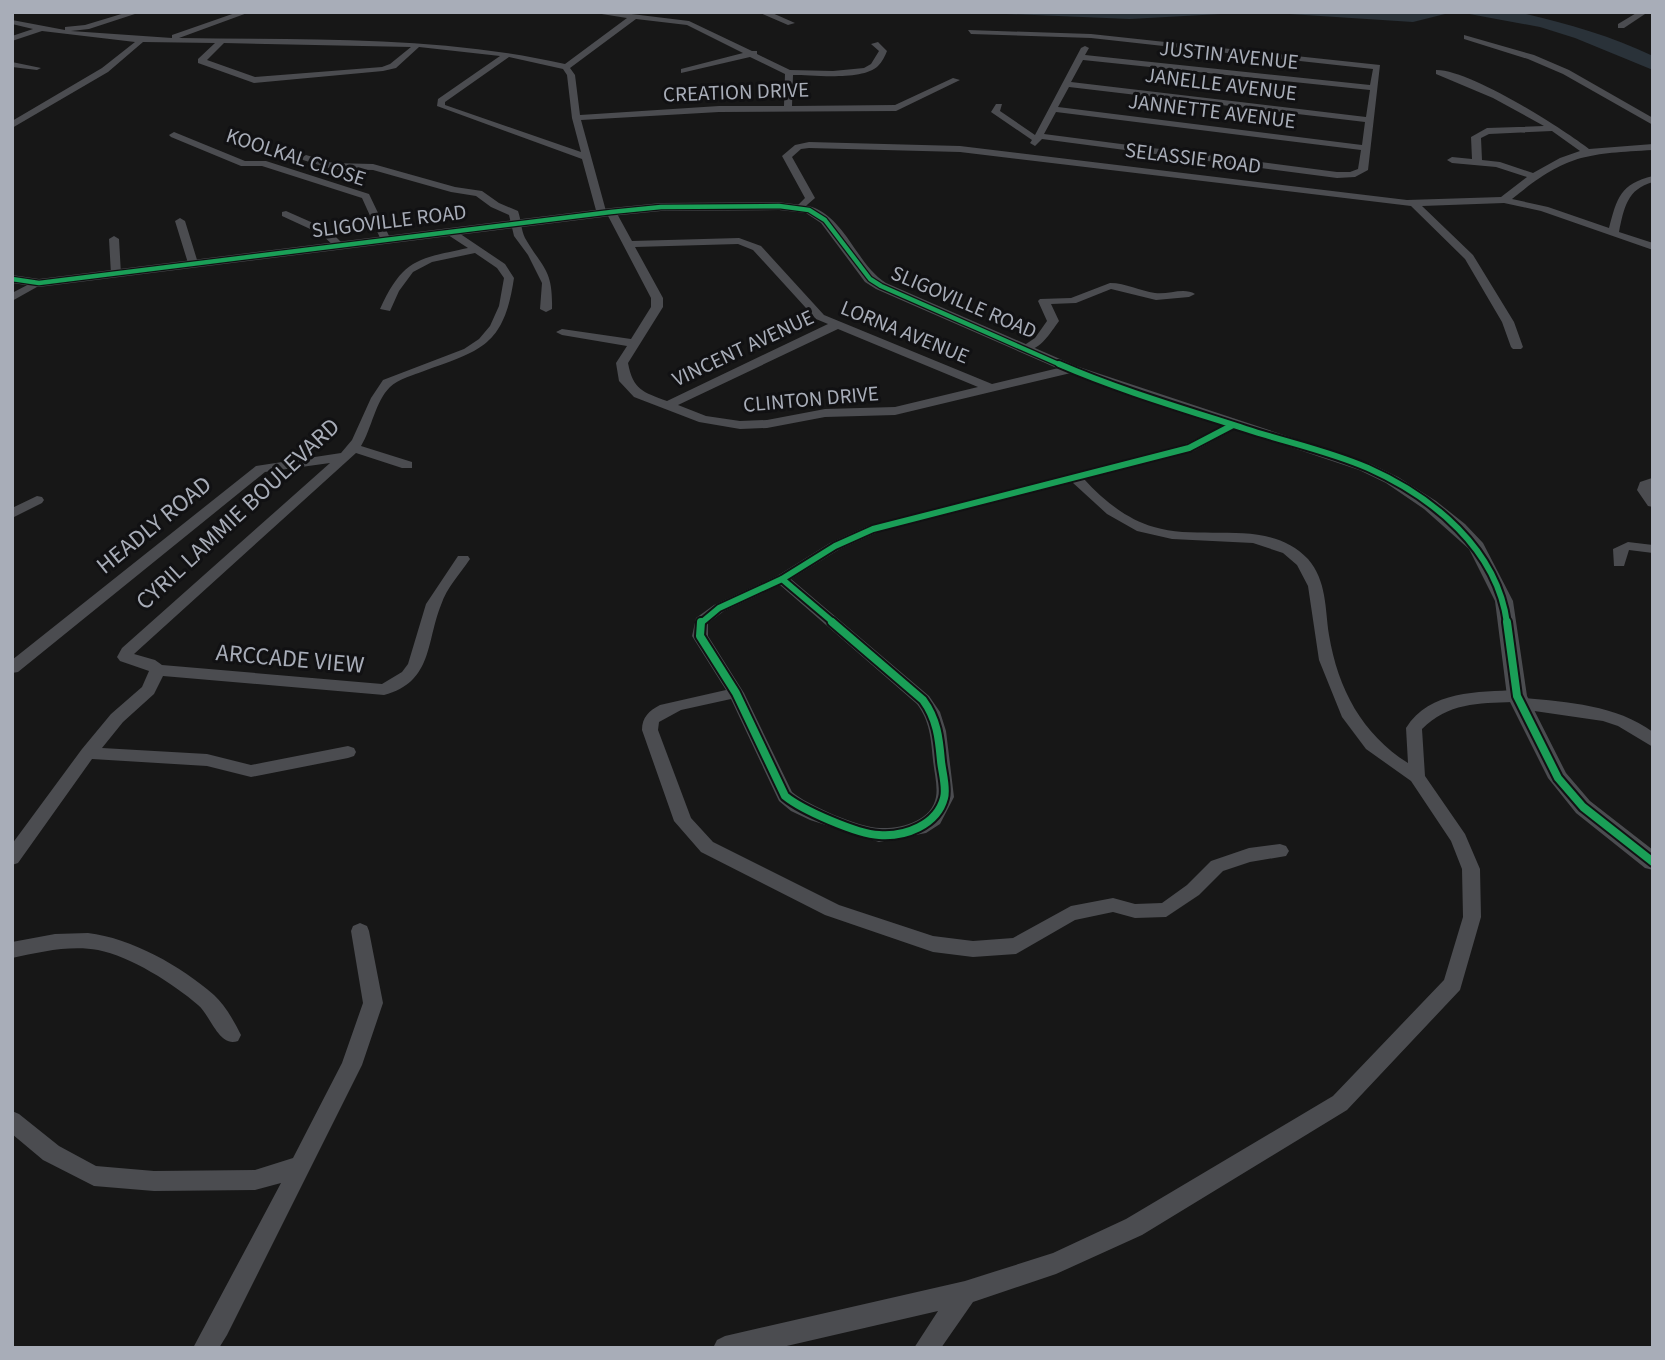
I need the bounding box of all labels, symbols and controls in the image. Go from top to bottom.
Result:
street label: JUSTIN AVENUE [1158,33,1300,77]
street label: JANELLE AVENUE [1143,60,1299,108]
street label: CREATION DRIVE [662,74,810,110]
street label: JANNETTE AVENUE [1126,86,1298,136]
street label: KOOLKAL CLOSE [222,120,370,194]
street label: SELASSIE ROAD [1123,135,1263,181]
street label: SLIGOVILLE ROAD [310,197,468,245]
street label: SLIGOVILLE ROAD [886,258,1042,346]
street label: LORNA AVENUE [836,293,974,371]
street label: VINCENT AVENUE [667,302,819,394]
street label: CLINTON DRIVE [742,378,880,420]
street label: CYRIL LAMMIE BOULEVARD [128,410,348,618]
street label: HEADLY ROAD [89,468,219,582]
street label: ARCCADE VIEW [214,635,366,683]

